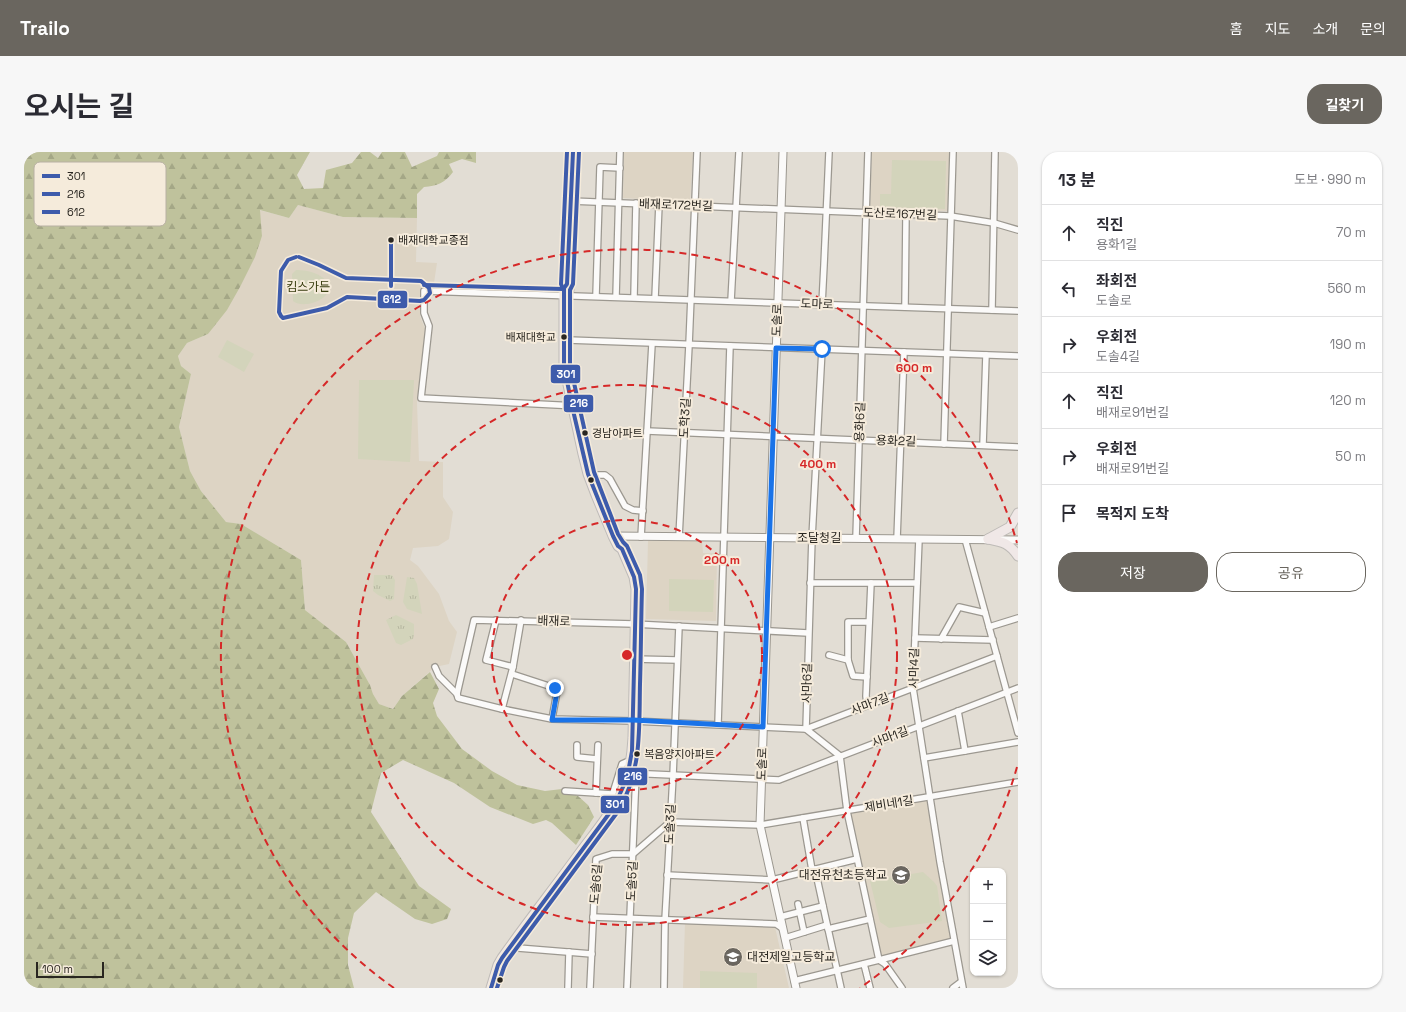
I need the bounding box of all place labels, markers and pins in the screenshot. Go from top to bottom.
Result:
place label: 배재대학교종점 [398,233,469,247]
marker: 배재대학교종점 [386,235,396,245]
place label: 배재대학교 [505,330,556,344]
marker: 배재대학교 [559,332,569,342]
place label: 경남아파트 [592,426,643,440]
marker: 경남아파트 [580,428,590,438]
unlabelled marker [586,475,596,485]
centre of rings [620,648,634,662]
place label: 복음양지아파트 [644,747,715,761]
marker: 복음양지아파트 [632,749,642,759]
school or university icon: 대전유천초등학교 [890,864,912,886]
place label: 대전유천초등학교 [799,867,887,883]
school or university icon: 대전제일고등학교 [722,946,744,968]
place label: 대전제일고등학교 [747,949,835,965]
unlabelled marker [495,975,505,985]

